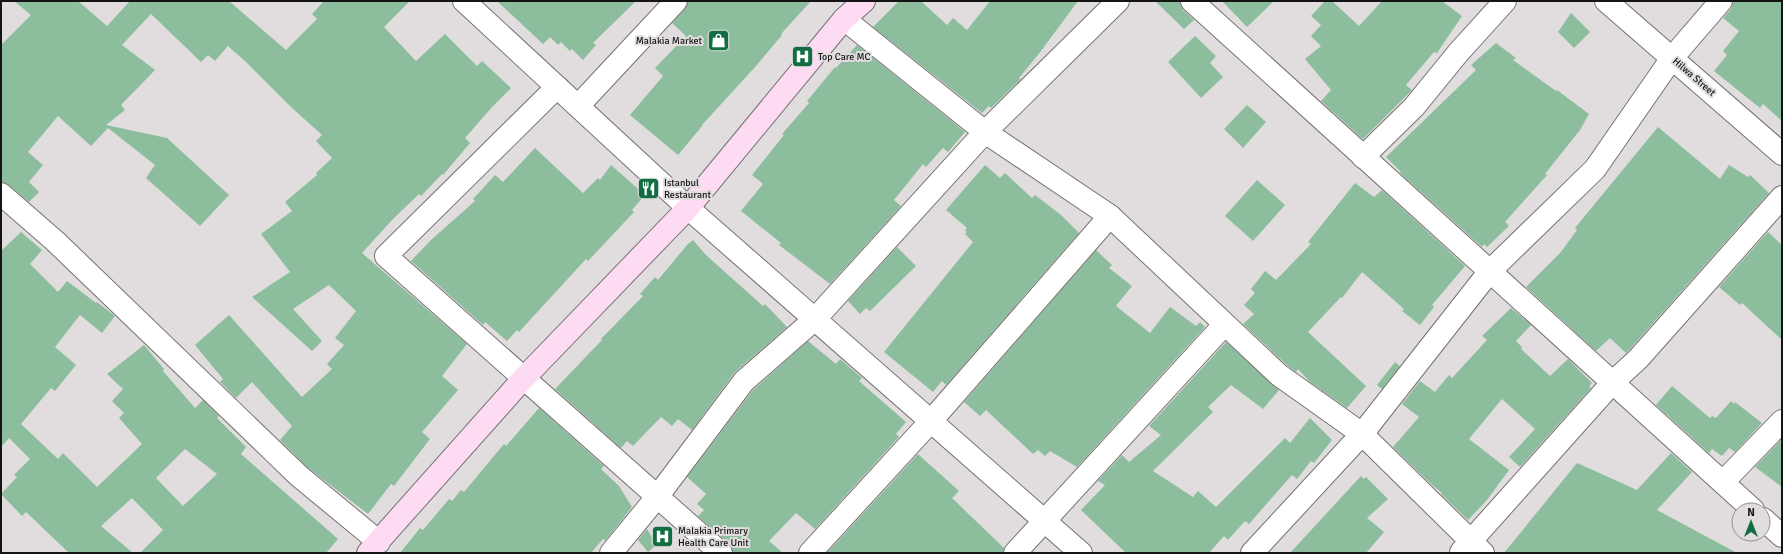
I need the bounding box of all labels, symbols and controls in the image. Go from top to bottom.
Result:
shop icon: Malakia Market [705,28,731,54]
place label: Malakia Market [636,35,702,47]
hospital icon: Top Care MC [790,44,816,70]
place label: Top Care MC [818,51,871,63]
street label: Hilwa Street [1670,55,1718,99]
restaurant icon: Istanbul Restaurant [636,176,662,202]
place label: Istanbul Restaurant [664,177,711,201]
north arrow [1731,502,1771,542]
text: N [1747,506,1755,519]
hospital icon: Malakia Primary Health Care Unit [650,524,676,550]
place label: Malakia Primary Health Care Unit [678,525,749,549]

